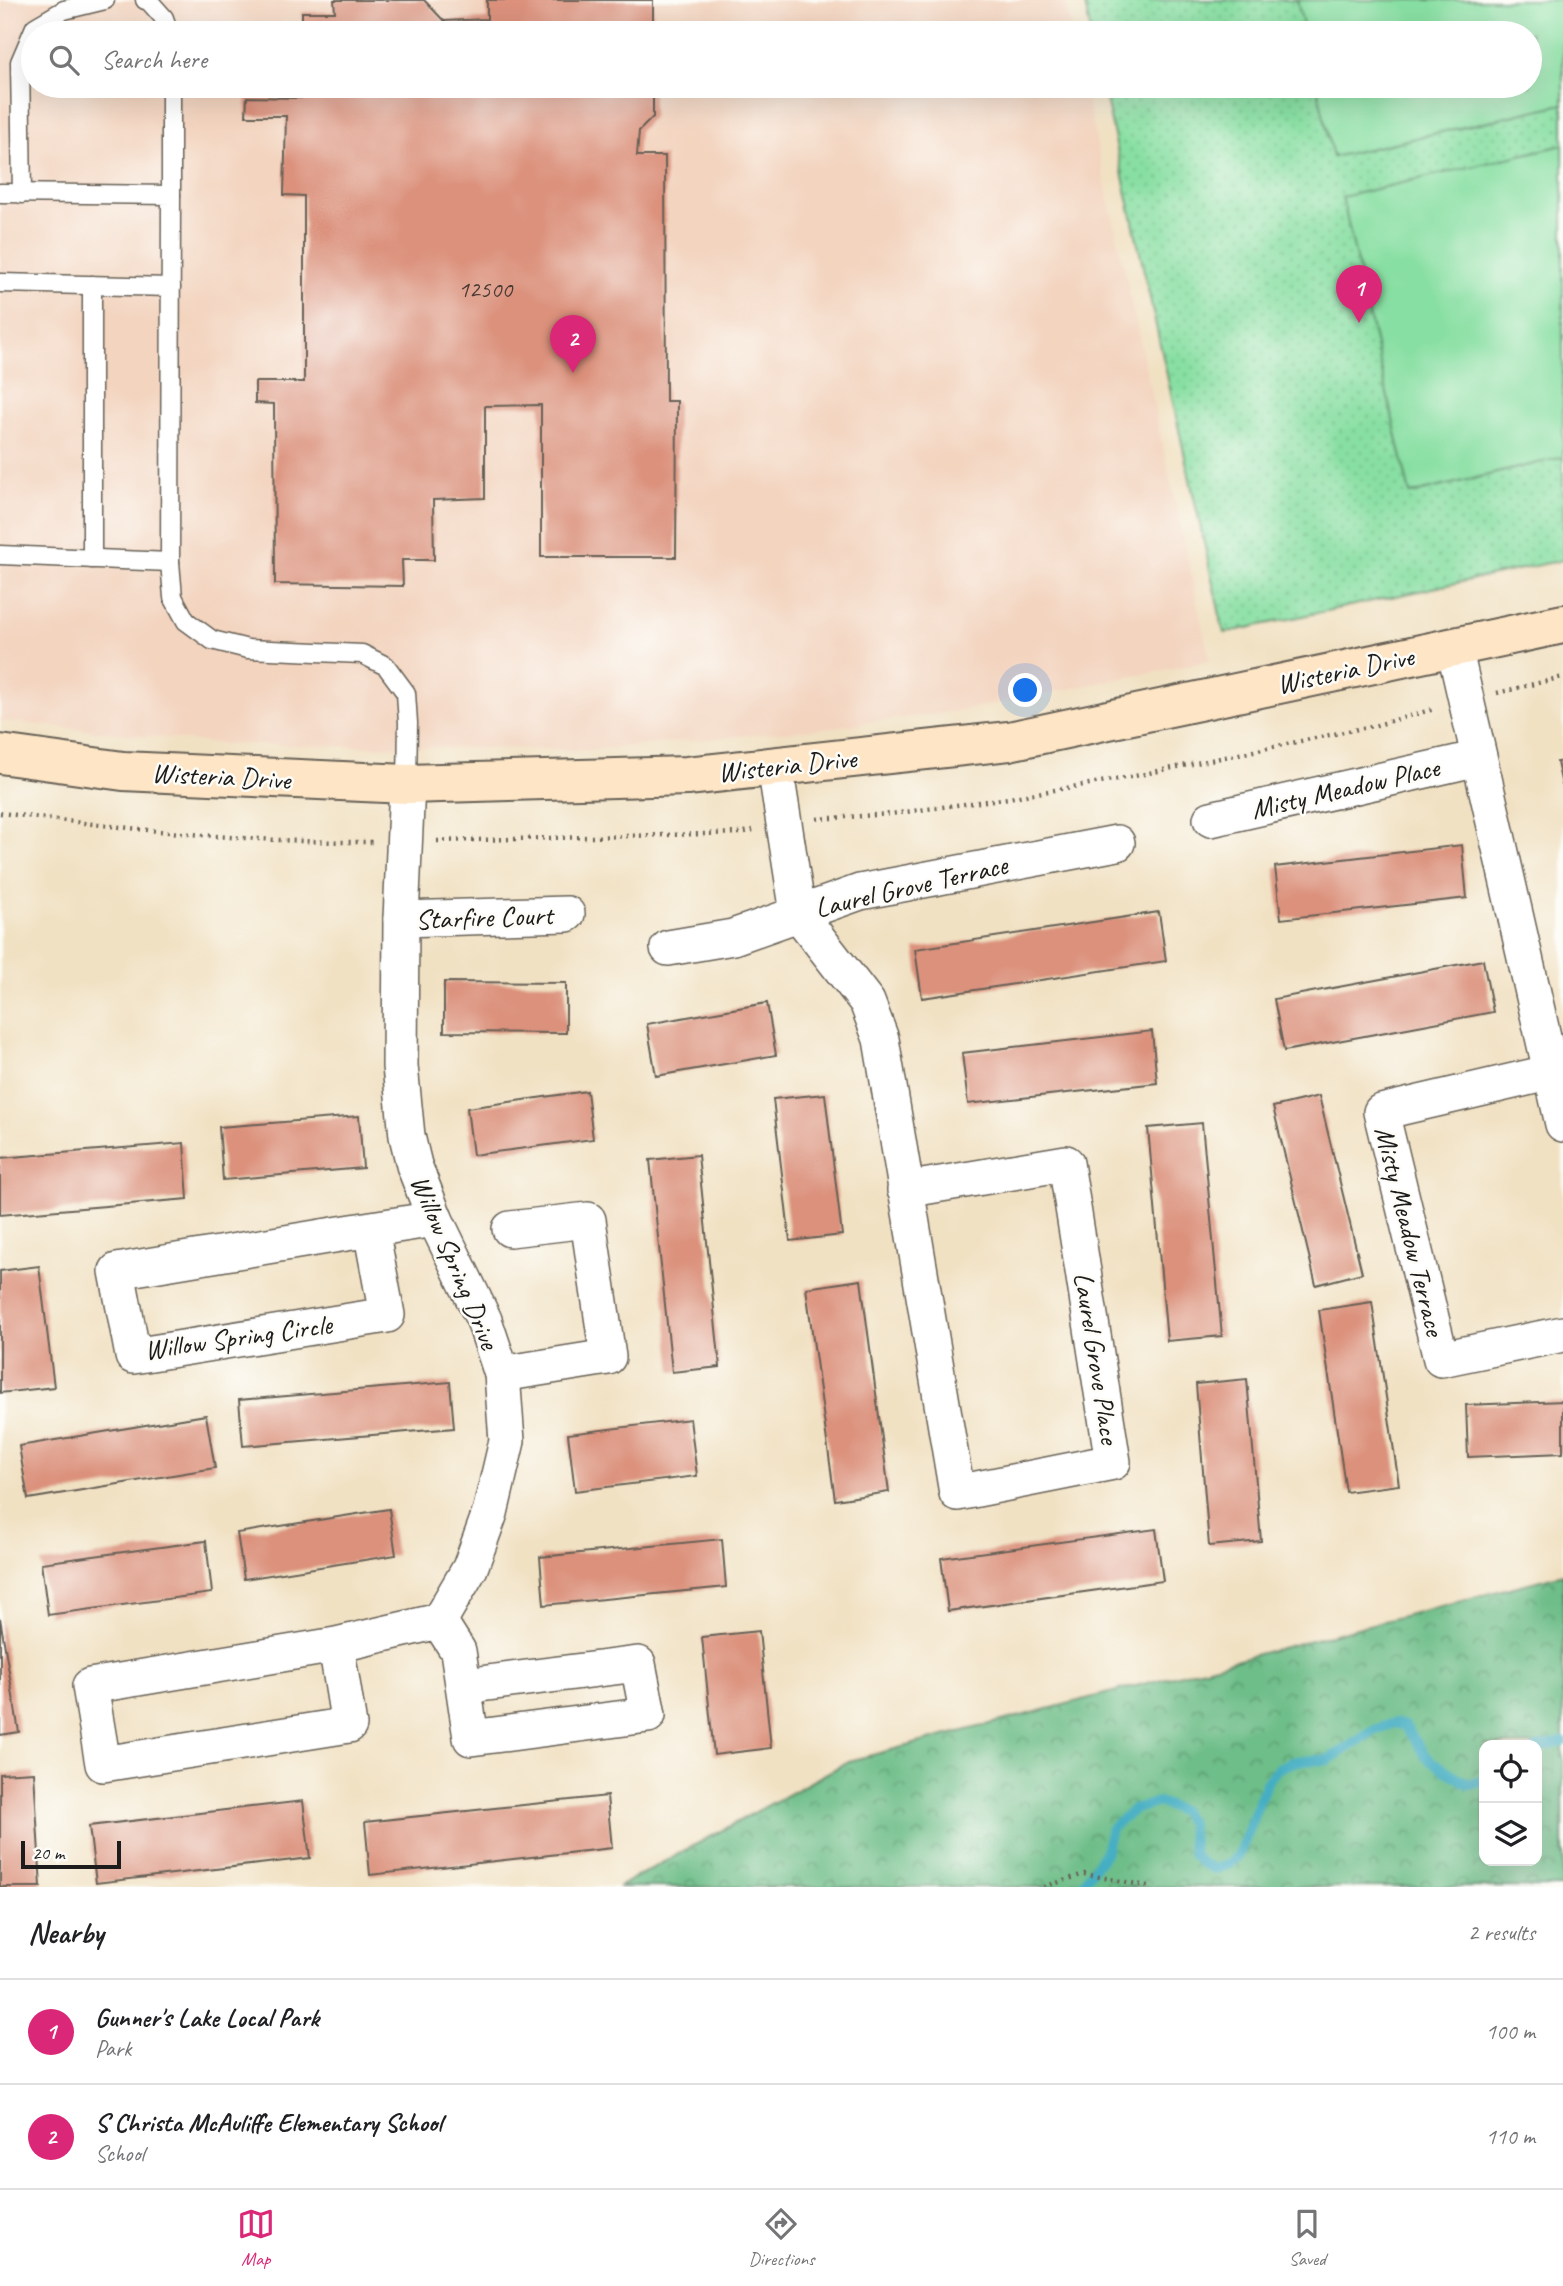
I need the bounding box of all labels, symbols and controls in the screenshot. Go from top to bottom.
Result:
search box [21,21,1542,98]
icon: search [45,41,83,79]
text: Search here [101,43,207,76]
pin: 1 [1336,265,1382,323]
house number: 12500 [458,274,514,304]
pin: 2 [550,315,596,373]
street label: Wisteria Drive [1274,638,1418,702]
your location [1008,673,1042,707]
street label: Wisteria Drive [716,740,860,790]
street label: Misty Meadow Place [1248,749,1444,827]
street label: Wisteria Drive [151,755,293,797]
street label: Laurel Grove Terrace [812,846,1012,925]
street label: Starfire Court [415,897,556,937]
street label: Misty Meadow Terrace [1367,1123,1453,1341]
street label: Willow Spring Drive [403,1170,508,1356]
street label: Laurel Grove Place [1066,1270,1128,1448]
street label: Willow Spring Circle [142,1306,336,1367]
map controls [1479,1740,1542,1866]
button: locate [1479,1740,1542,1803]
button: layers [1479,1803,1542,1866]
scale bar [21,1838,121,1870]
text: 20 m [32,1841,64,1865]
text: Nearby [28,1914,104,1952]
text: 2 results [1468,1918,1535,1947]
text: Gunner's Lake Local Park [95,2001,319,2034]
text: 1 [46,2017,56,2046]
text: 100 m [1486,2017,1535,2046]
text: Park [95,2034,131,2063]
text: S Christa McAuliffe Elementary School [95,2106,442,2139]
text: 2 [46,2122,56,2151]
text: 110 m [1486,2122,1535,2151]
text: School [95,2139,144,2168]
tab: Map [237,2205,275,2271]
tab: Directions [748,2205,815,2271]
tab: Saved [1288,2205,1326,2271]

